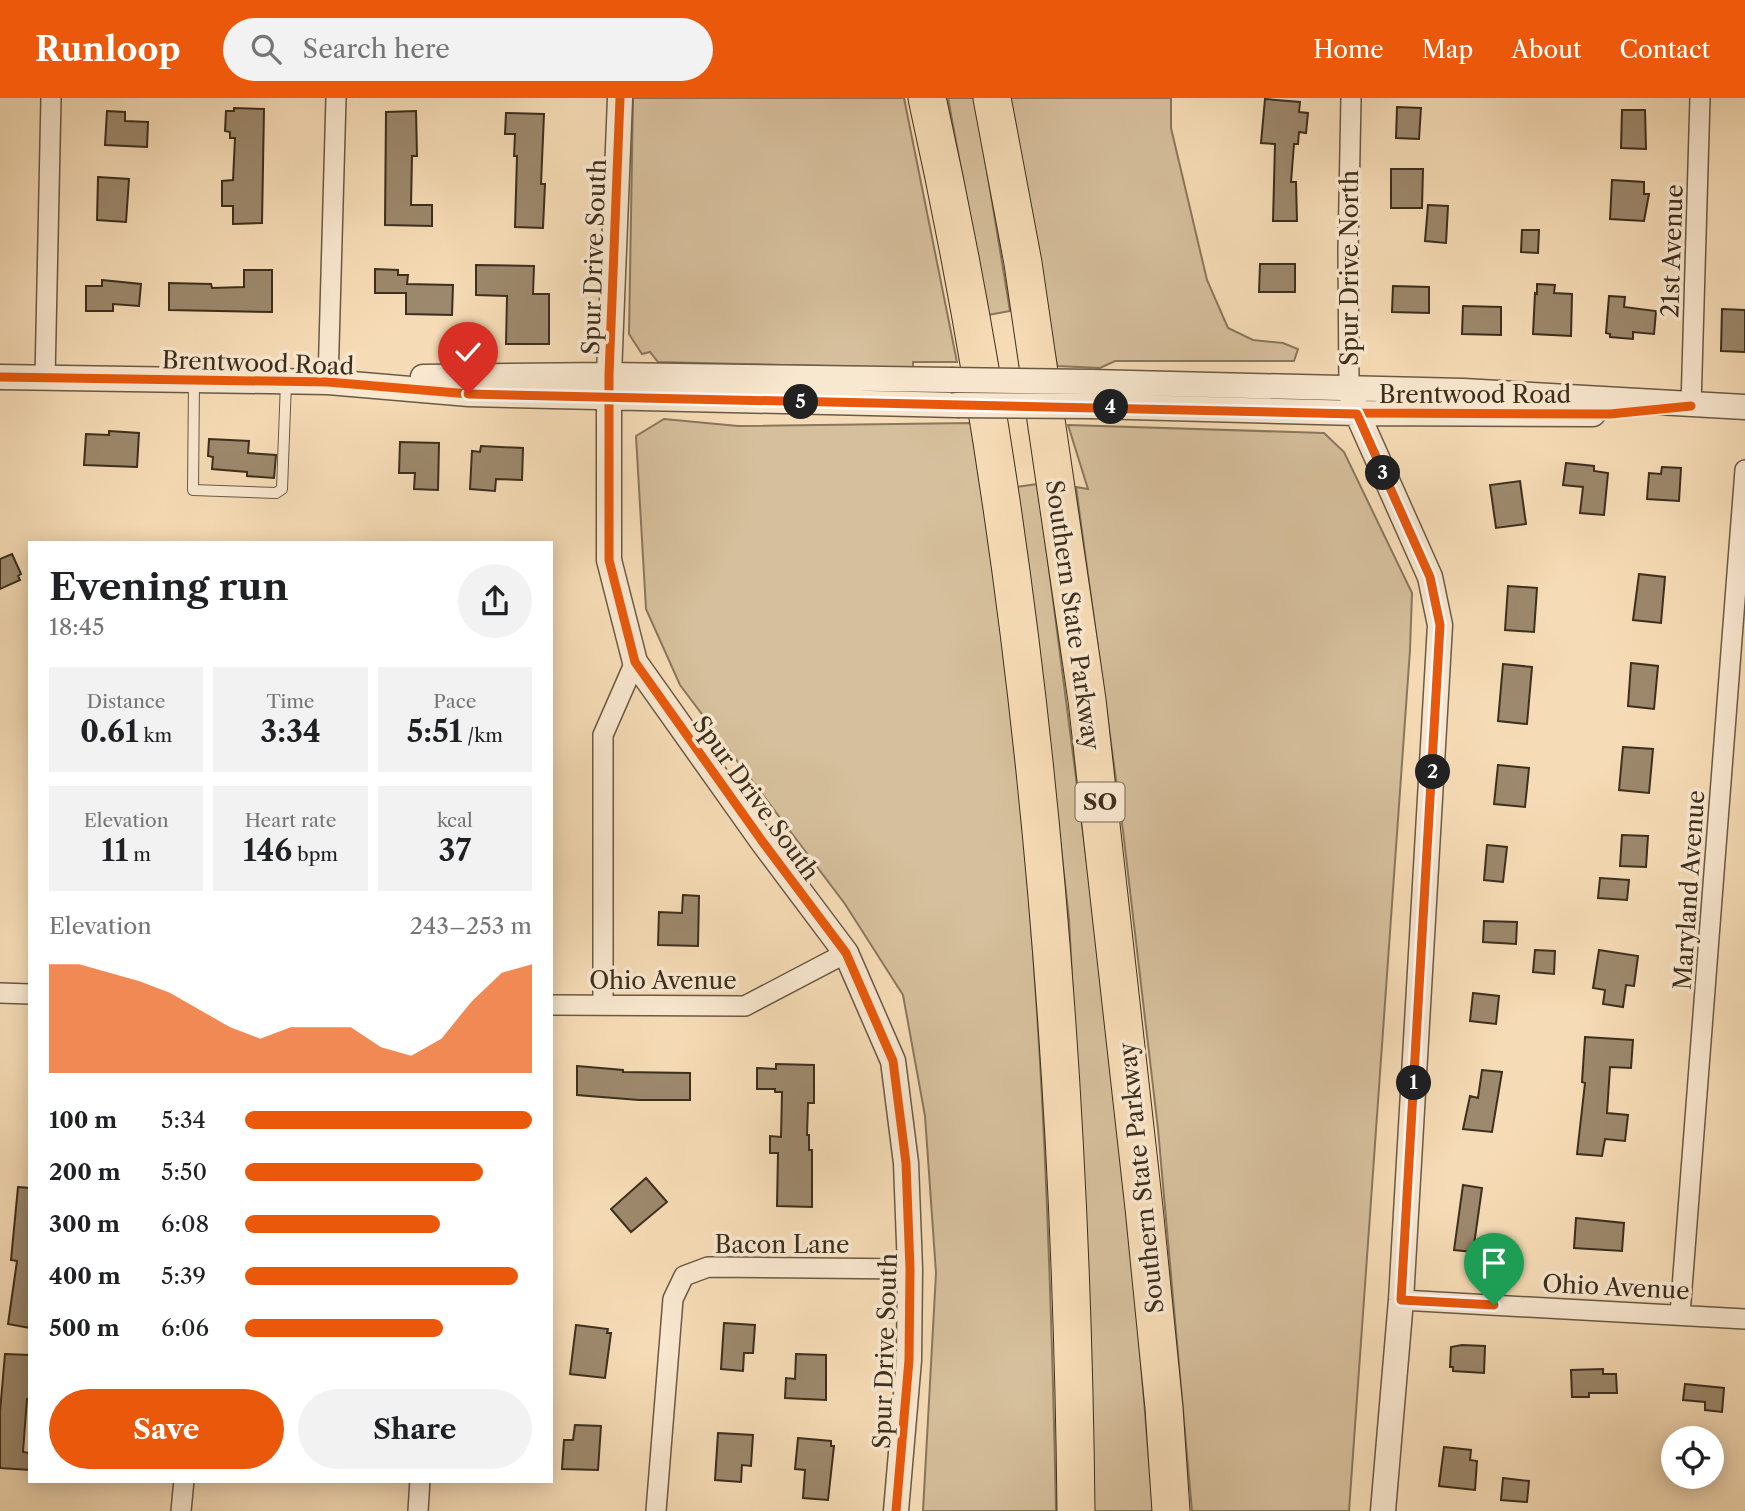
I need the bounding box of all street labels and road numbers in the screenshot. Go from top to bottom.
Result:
street label: Spur Drive South [576,159,612,355]
street label: Spur Drive North [1335,170,1364,366]
street label: 21st Avenue [1655,184,1689,318]
street label: Brentwood Road [161,345,355,381]
street label: Brentwood Road [1379,380,1572,409]
street label: Southern State Parkway [1040,478,1106,753]
street label: Spur Drive South [687,710,825,886]
road number: SO [1076,782,1124,822]
street label: Maryland Avenue [1668,789,1710,991]
street label: Ohio Avenue [589,966,737,995]
street label: Southern State Parkway [1112,1040,1170,1315]
street label: Bacon Lane [714,1230,850,1259]
street label: Spur Drive South [867,1253,903,1449]
street label: Ohio Avenue [1542,1269,1690,1305]

